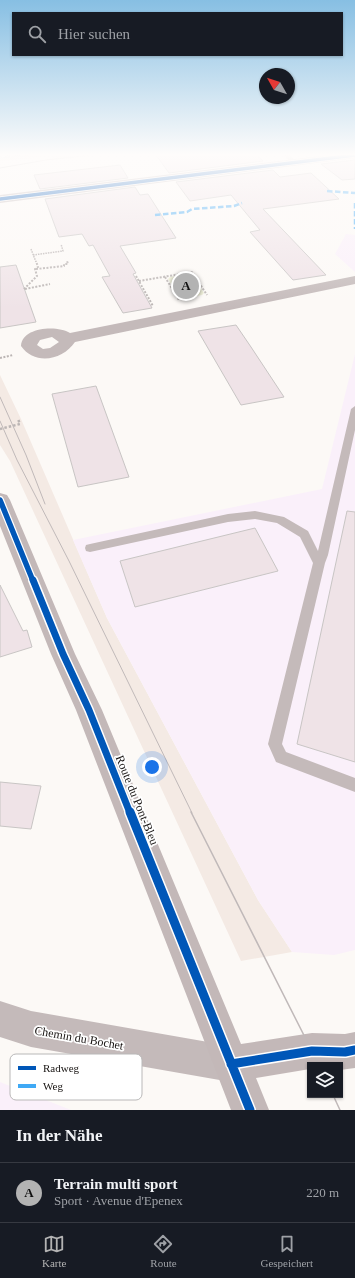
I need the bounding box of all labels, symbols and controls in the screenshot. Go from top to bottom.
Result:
search box [12,12,343,56]
icon: search [26,23,48,45]
text: Hier suchen [58,26,130,42]
north arrow [259,68,295,104]
pin: A [173,271,199,301]
street label: Route du Pont-Bleu [113,753,161,847]
your location [142,757,162,777]
street label: Chemin du Bochet [33,1023,125,1053]
legend [10,1054,142,1100]
text: Radweg [43,1062,80,1074]
map controls [307,1062,343,1098]
button: layers [307,1062,343,1098]
text: Weg [43,1080,63,1092]
text: In der Nähe [16,1126,103,1145]
text: Terrain multi sport [54,1176,178,1192]
text: A [24,1185,34,1200]
text: 220 m [306,1185,339,1200]
text: Sport · Avenue d'Epenex [54,1193,183,1208]
tab: Karte [42,1233,66,1269]
tab: Route [150,1233,177,1269]
tab: Gespeichert [260,1233,313,1269]

